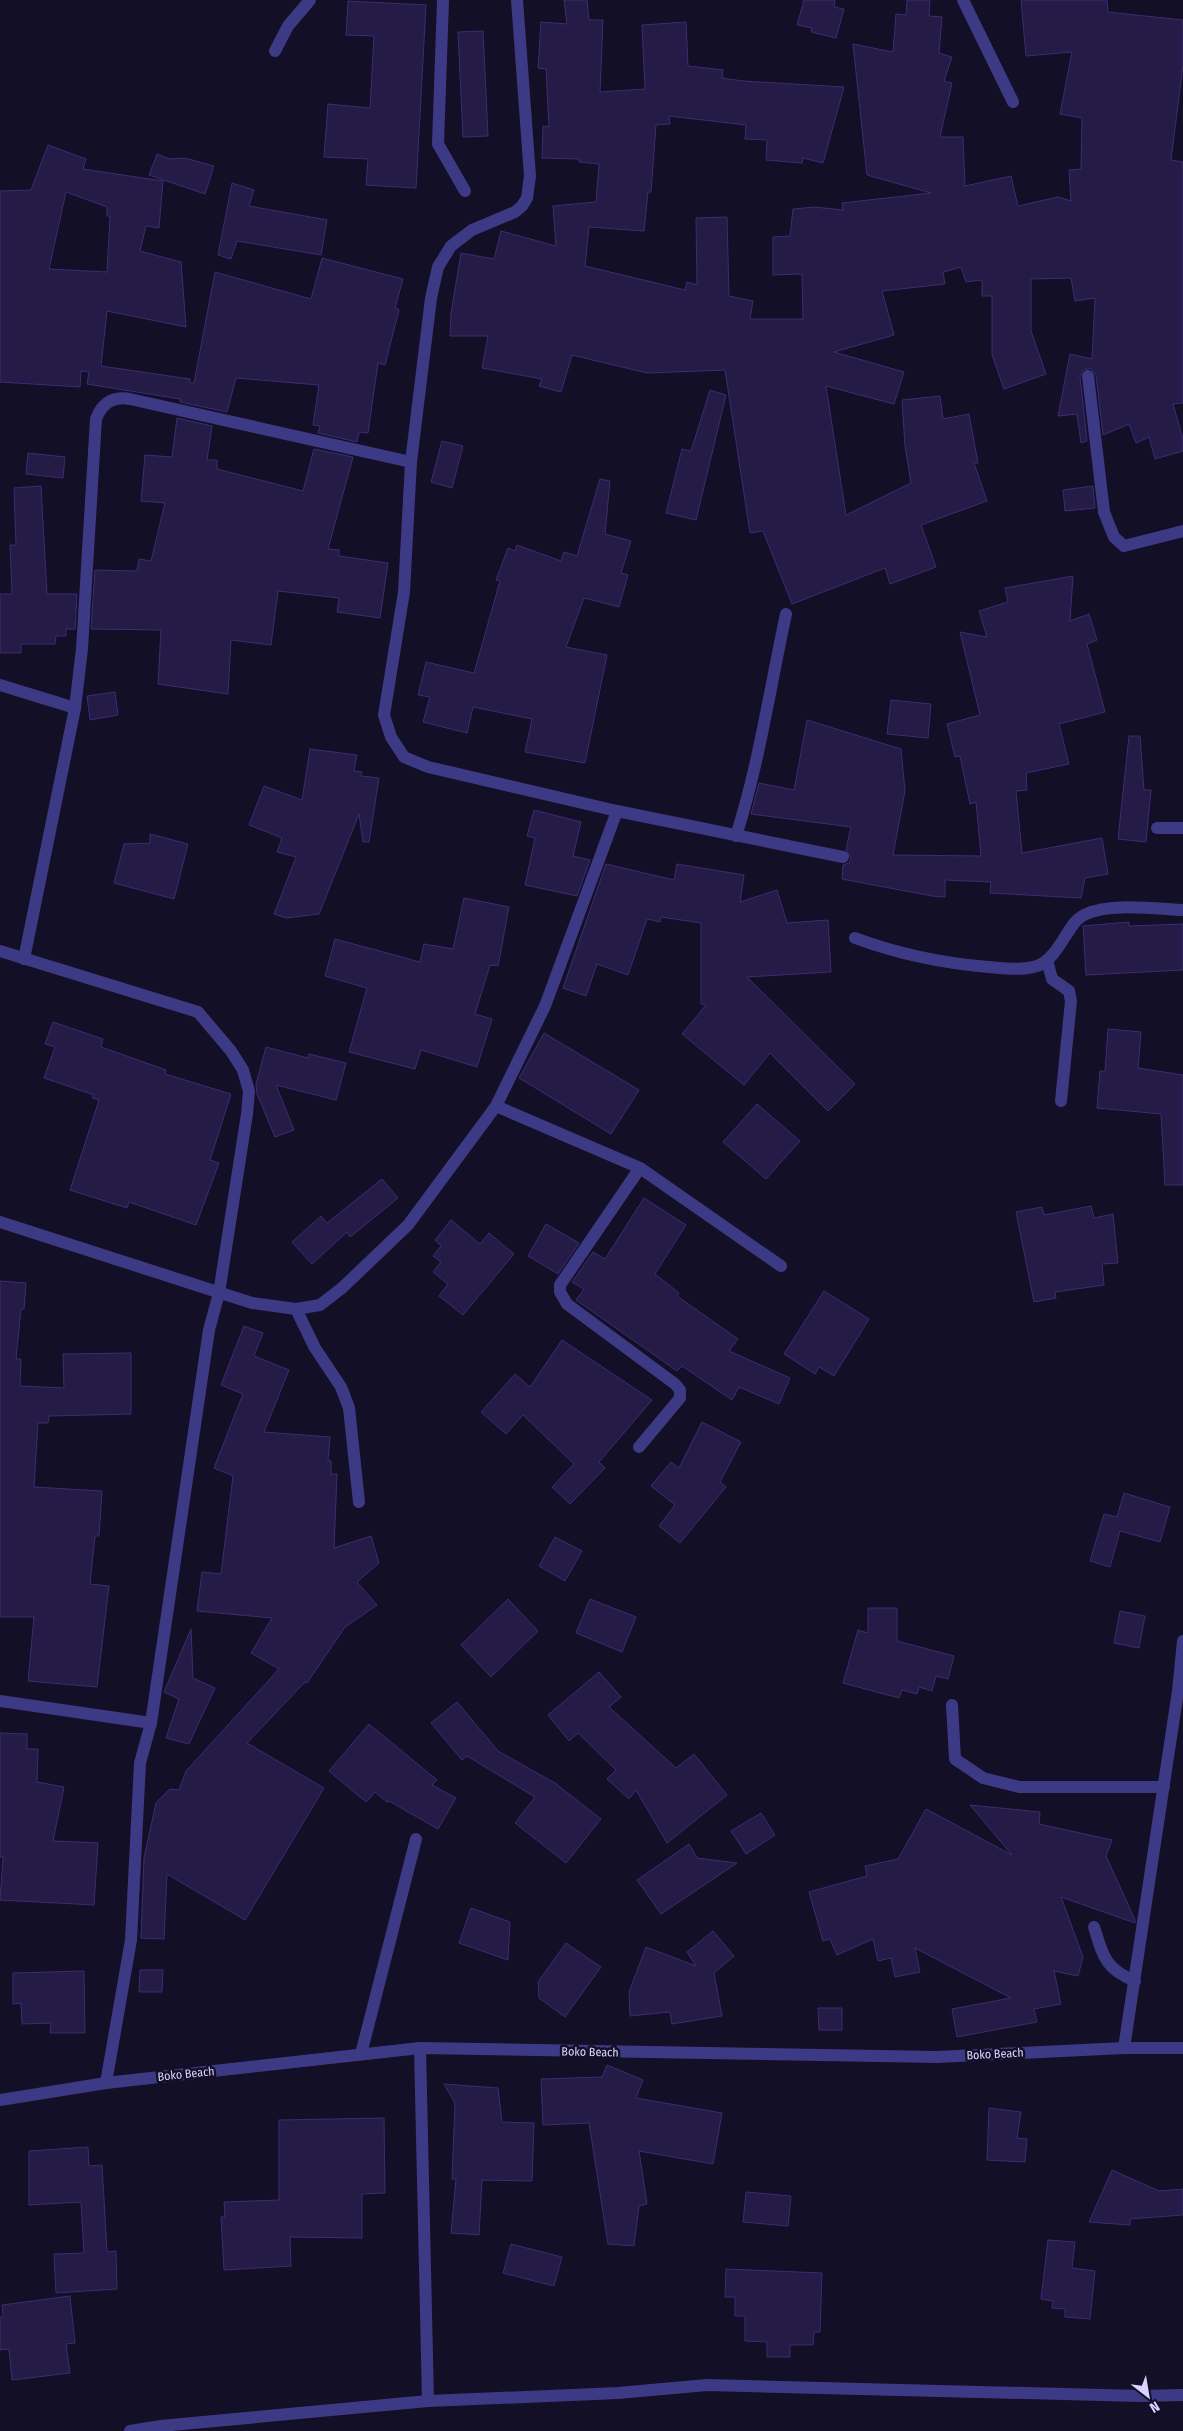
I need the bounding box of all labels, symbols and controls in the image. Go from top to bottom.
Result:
street label: Boko Beach [561,2045,619,2059]
street label: Boko Beach [966,2046,1024,2062]
street label: Boko Beach [157,2064,215,2084]
north arrow [1123,2371,1173,2421]
text: N [1146,2397,1162,2416]

